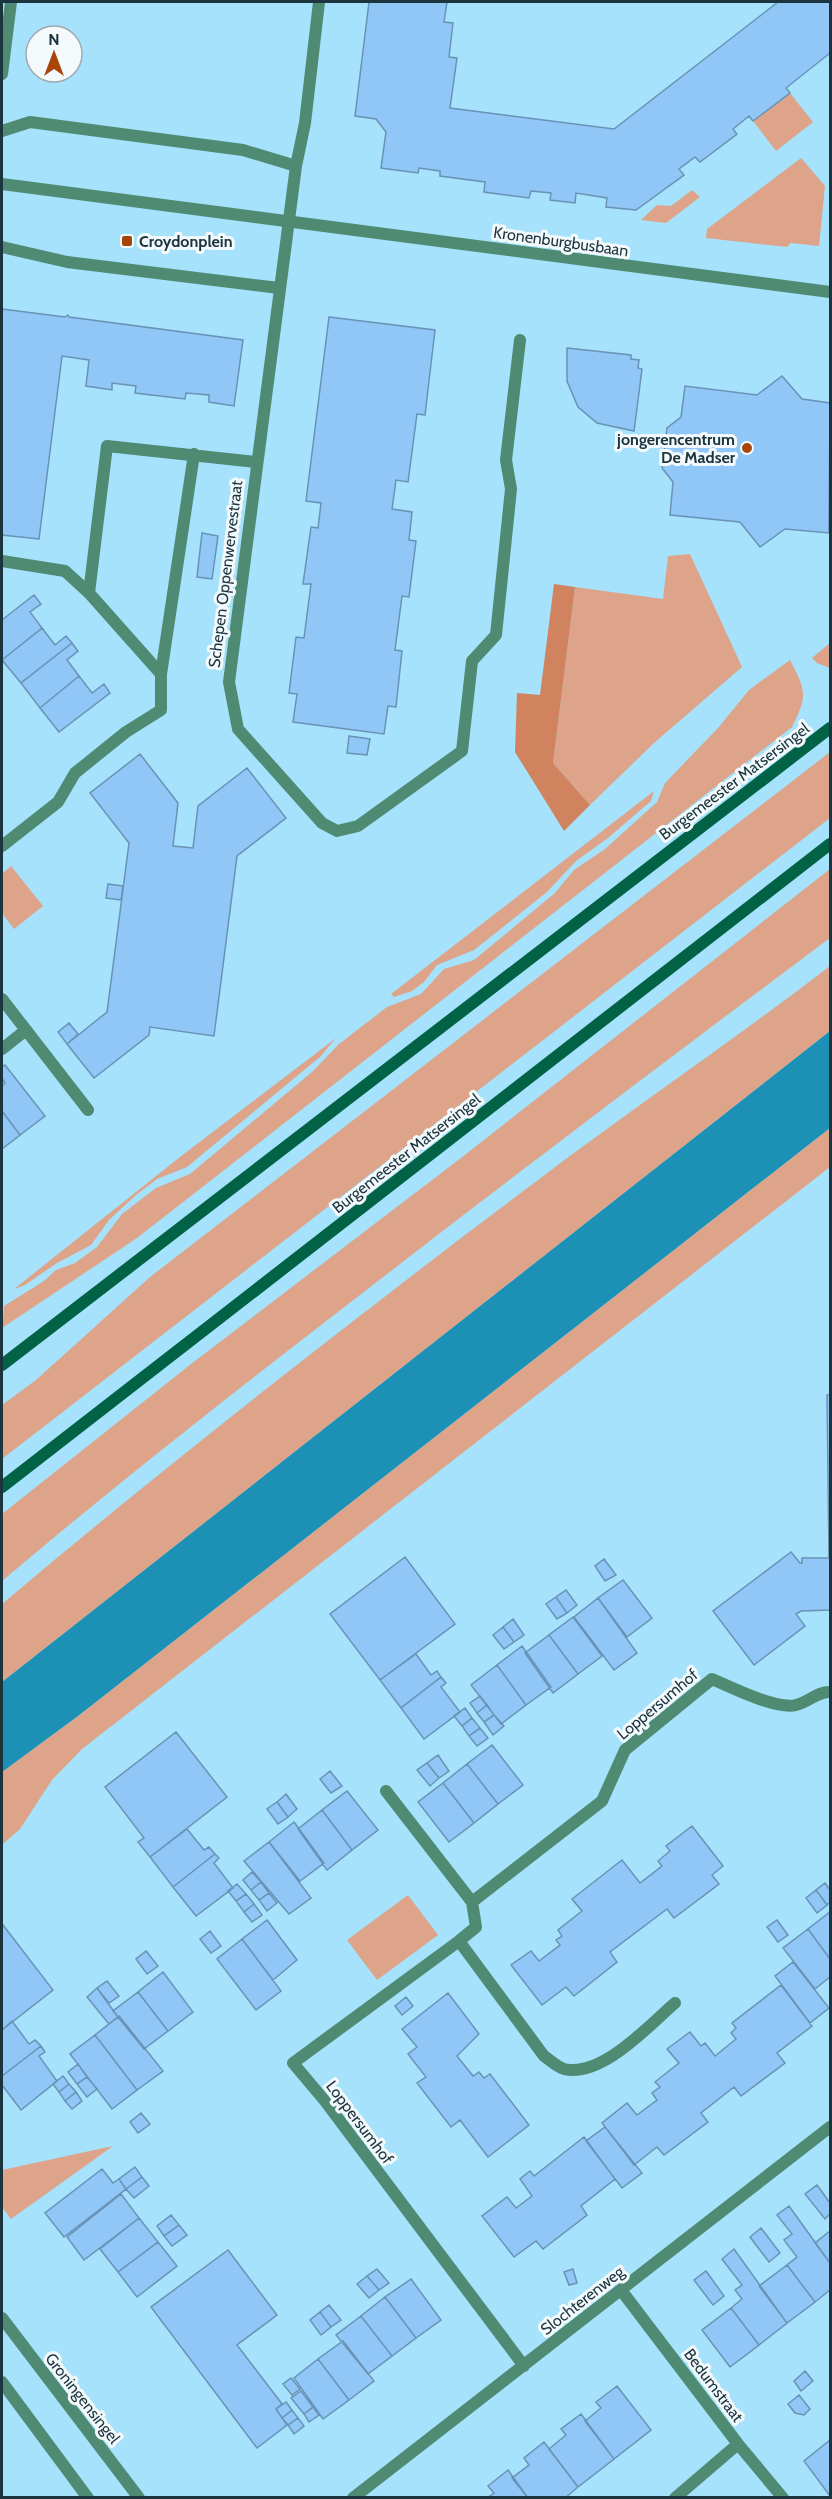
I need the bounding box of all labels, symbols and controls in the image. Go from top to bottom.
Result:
north arrow [24,24,84,84]
text: N [48,30,60,49]
street label: Kronenburgbusbaan [492,223,630,260]
place label: Croydonplein [139,232,233,251]
marker: Croydonplein [120,234,134,248]
place label: jongerencentrum De Madser [616,430,736,467]
marker: jongerencentrum De Madser [740,441,754,455]
street label: Schepen Oppenwervestraat [205,479,246,669]
street label: Burgemeester Matsersingel [656,719,813,844]
street label: Burgemeester Matsersingel [328,1090,484,1217]
street label: Loppersumhof [613,1665,702,1744]
street label: Loppersumhof [322,2077,398,2168]
street label: Slochterenweg [537,2261,629,2339]
street label: Bedumstraat [680,2345,748,2426]
street label: Groningensingel [41,2349,124,2448]

